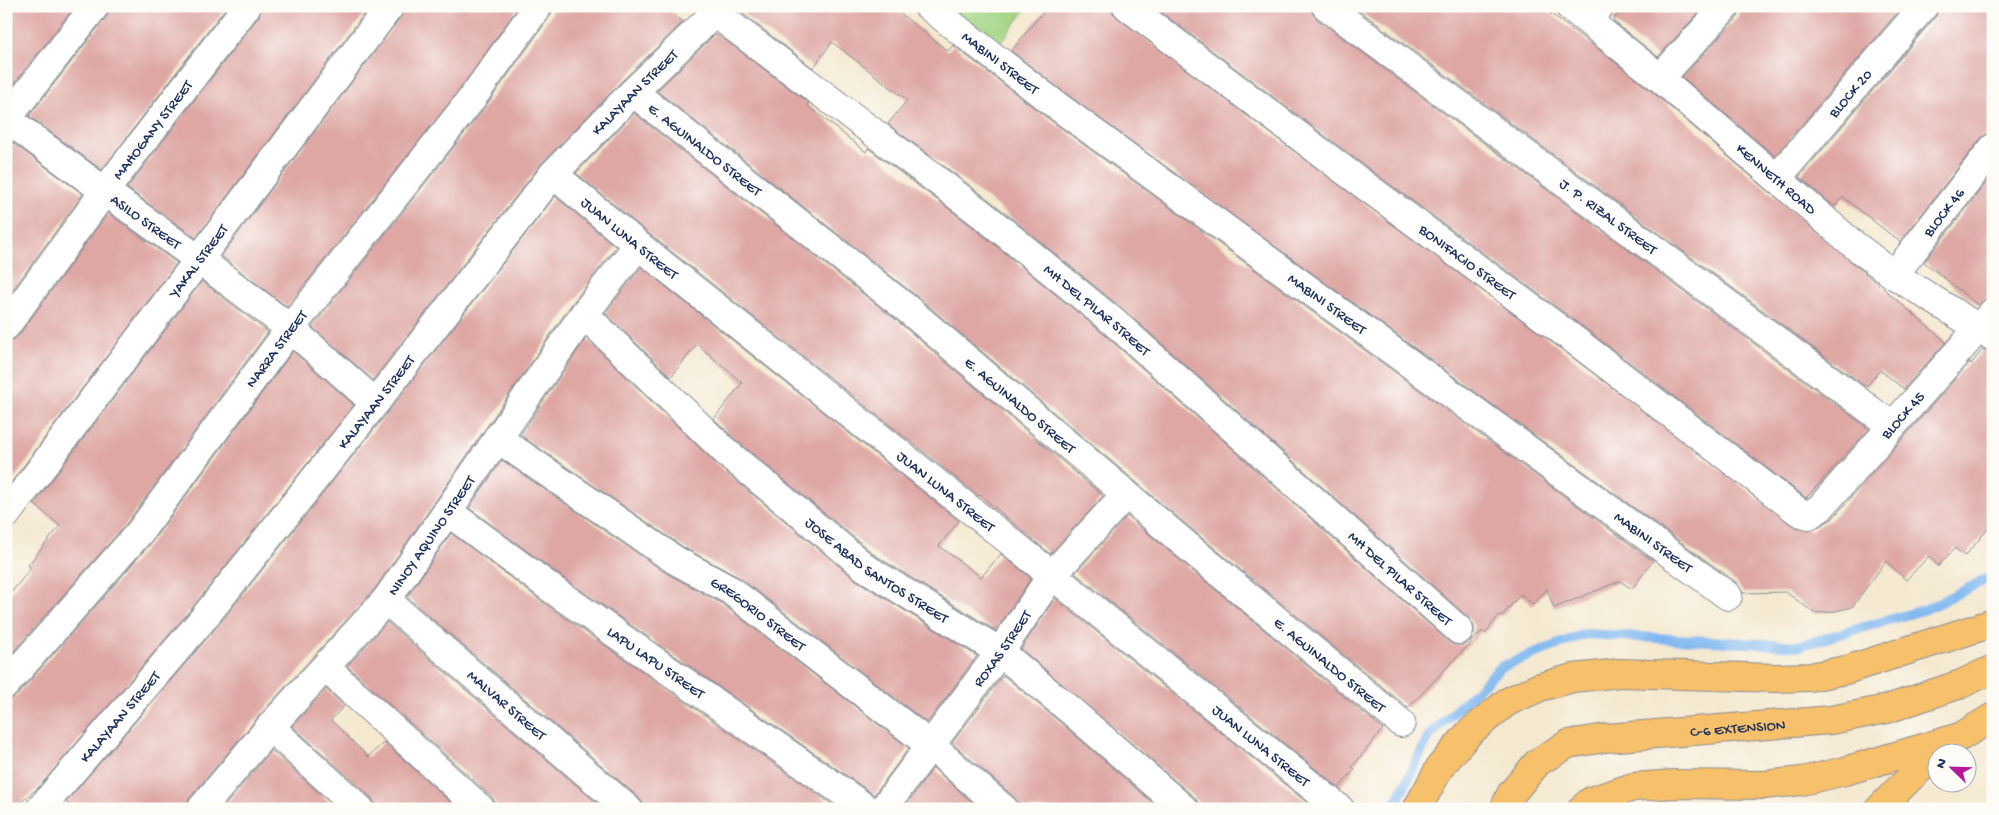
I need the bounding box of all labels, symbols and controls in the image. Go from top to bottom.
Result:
street label: MABINI STREET [957,28,1043,100]
street label: KALAYAAN STREET [589,46,683,140]
street label: BLOCK 20 [1825,66,1877,123]
street label: MAHOGANY STREET [110,76,198,184]
street label: E. AGUINALDO STREET [643,100,765,202]
street label: KENNETH ROAD [1732,140,1819,219]
street label: J. P. RIZAL STREET [1555,175,1661,260]
street label: BLOCK 46 [1920,185,1970,242]
street label: ASILO STREET [106,191,185,255]
street label: JUAN LUNA STREET [577,194,682,285]
street label: YAKAL STREET [165,220,234,303]
street label: BONIFACIO STREET [1414,221,1520,306]
street label: MH DEL PILAR STREET [1039,261,1154,362]
street label: MABINI STREET [1284,270,1370,340]
street label: NARRA STREET [243,306,313,392]
street label: KALAYAAN STREET [335,351,421,453]
street label: E. AGUINALDO STREET [960,354,1079,459]
street label: BLOCK 45 [1877,389,1929,444]
street label: JUAN LUNA STREET [892,448,999,538]
street label: NINOY AQUINO STREET [385,472,481,600]
street label: MABINI STREET [1610,509,1696,579]
street label: JOSE ABAD SANTOS STREET [801,514,952,629]
street label: MH DEL PILAR STREET [1344,528,1456,631]
street label: GREGORIO STREET [707,574,809,657]
street label: ROXAS STREET [970,607,1037,691]
street label: E. AGUINALDO STREET [1269,614,1389,718]
street label: LAPU LAPU STREET [603,623,708,705]
street label: KALAYAAN STREET [77,667,166,767]
street label: MALVAR STREET [463,667,550,746]
street label: JUAN LUNA STREET [1208,702,1313,792]
street label: C-6 EXTENSION [1689,717,1786,742]
north arrow [1926,742,1976,792]
text: N [1933,756,1952,771]

